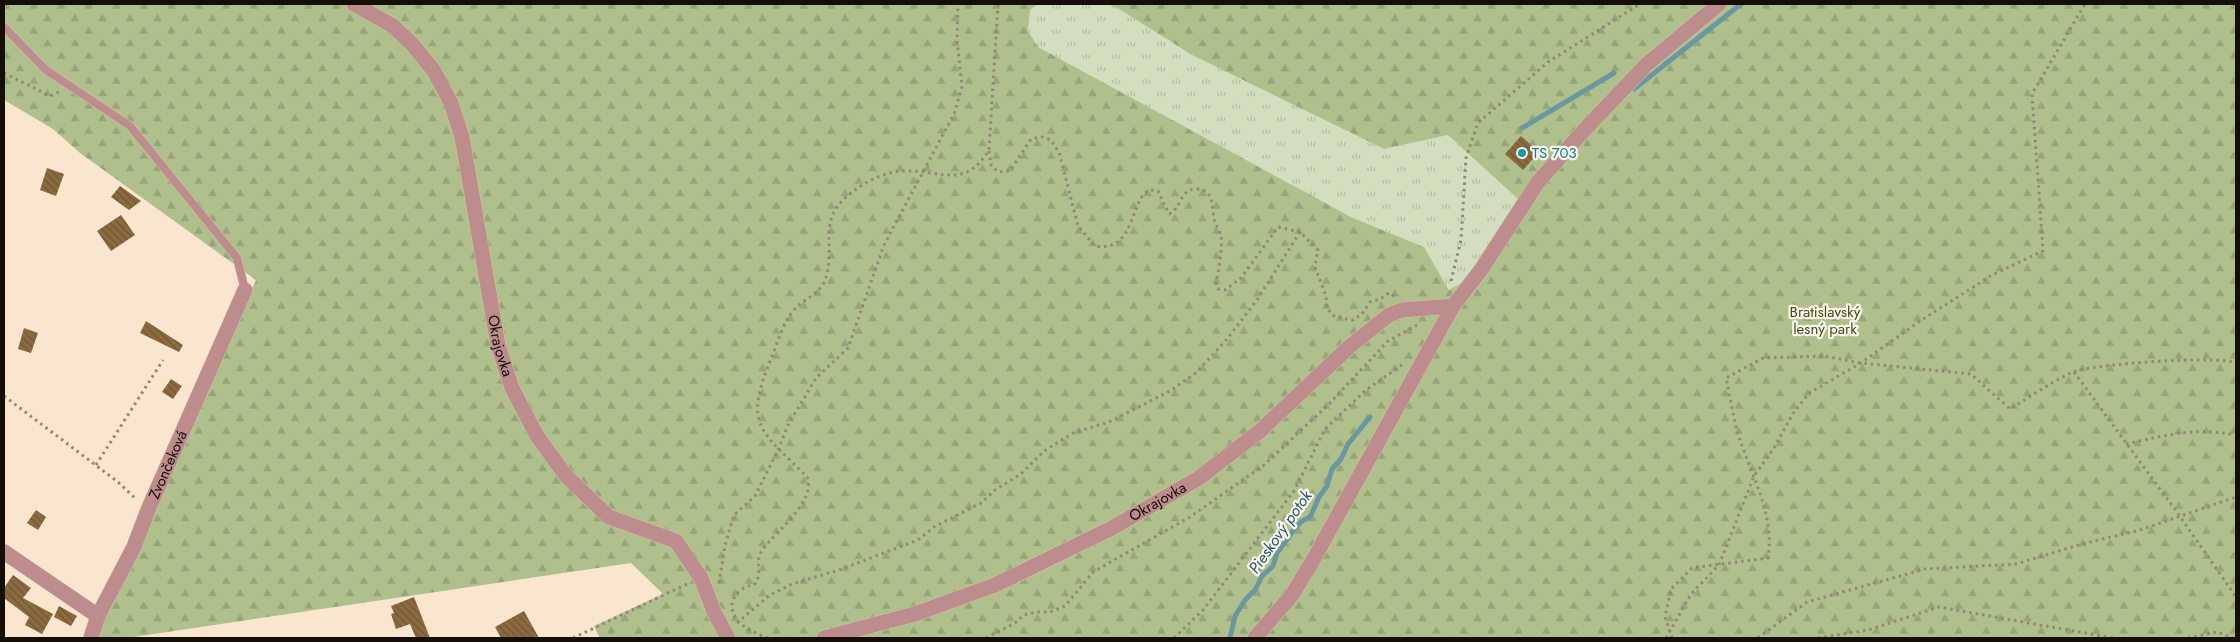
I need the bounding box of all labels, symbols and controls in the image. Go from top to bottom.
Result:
place label: TS 703 [1532,142,1577,164]
marker: TS 703 [1516,147,1528,159]
park label: Bratislavský lesný park [1790,301,1861,340]
street label: Okrajovka [482,313,519,379]
street label: Zvončeková [143,427,193,503]
street label: Okrajovka [1125,477,1190,527]
water label: Pieskový potok [1243,485,1318,578]

